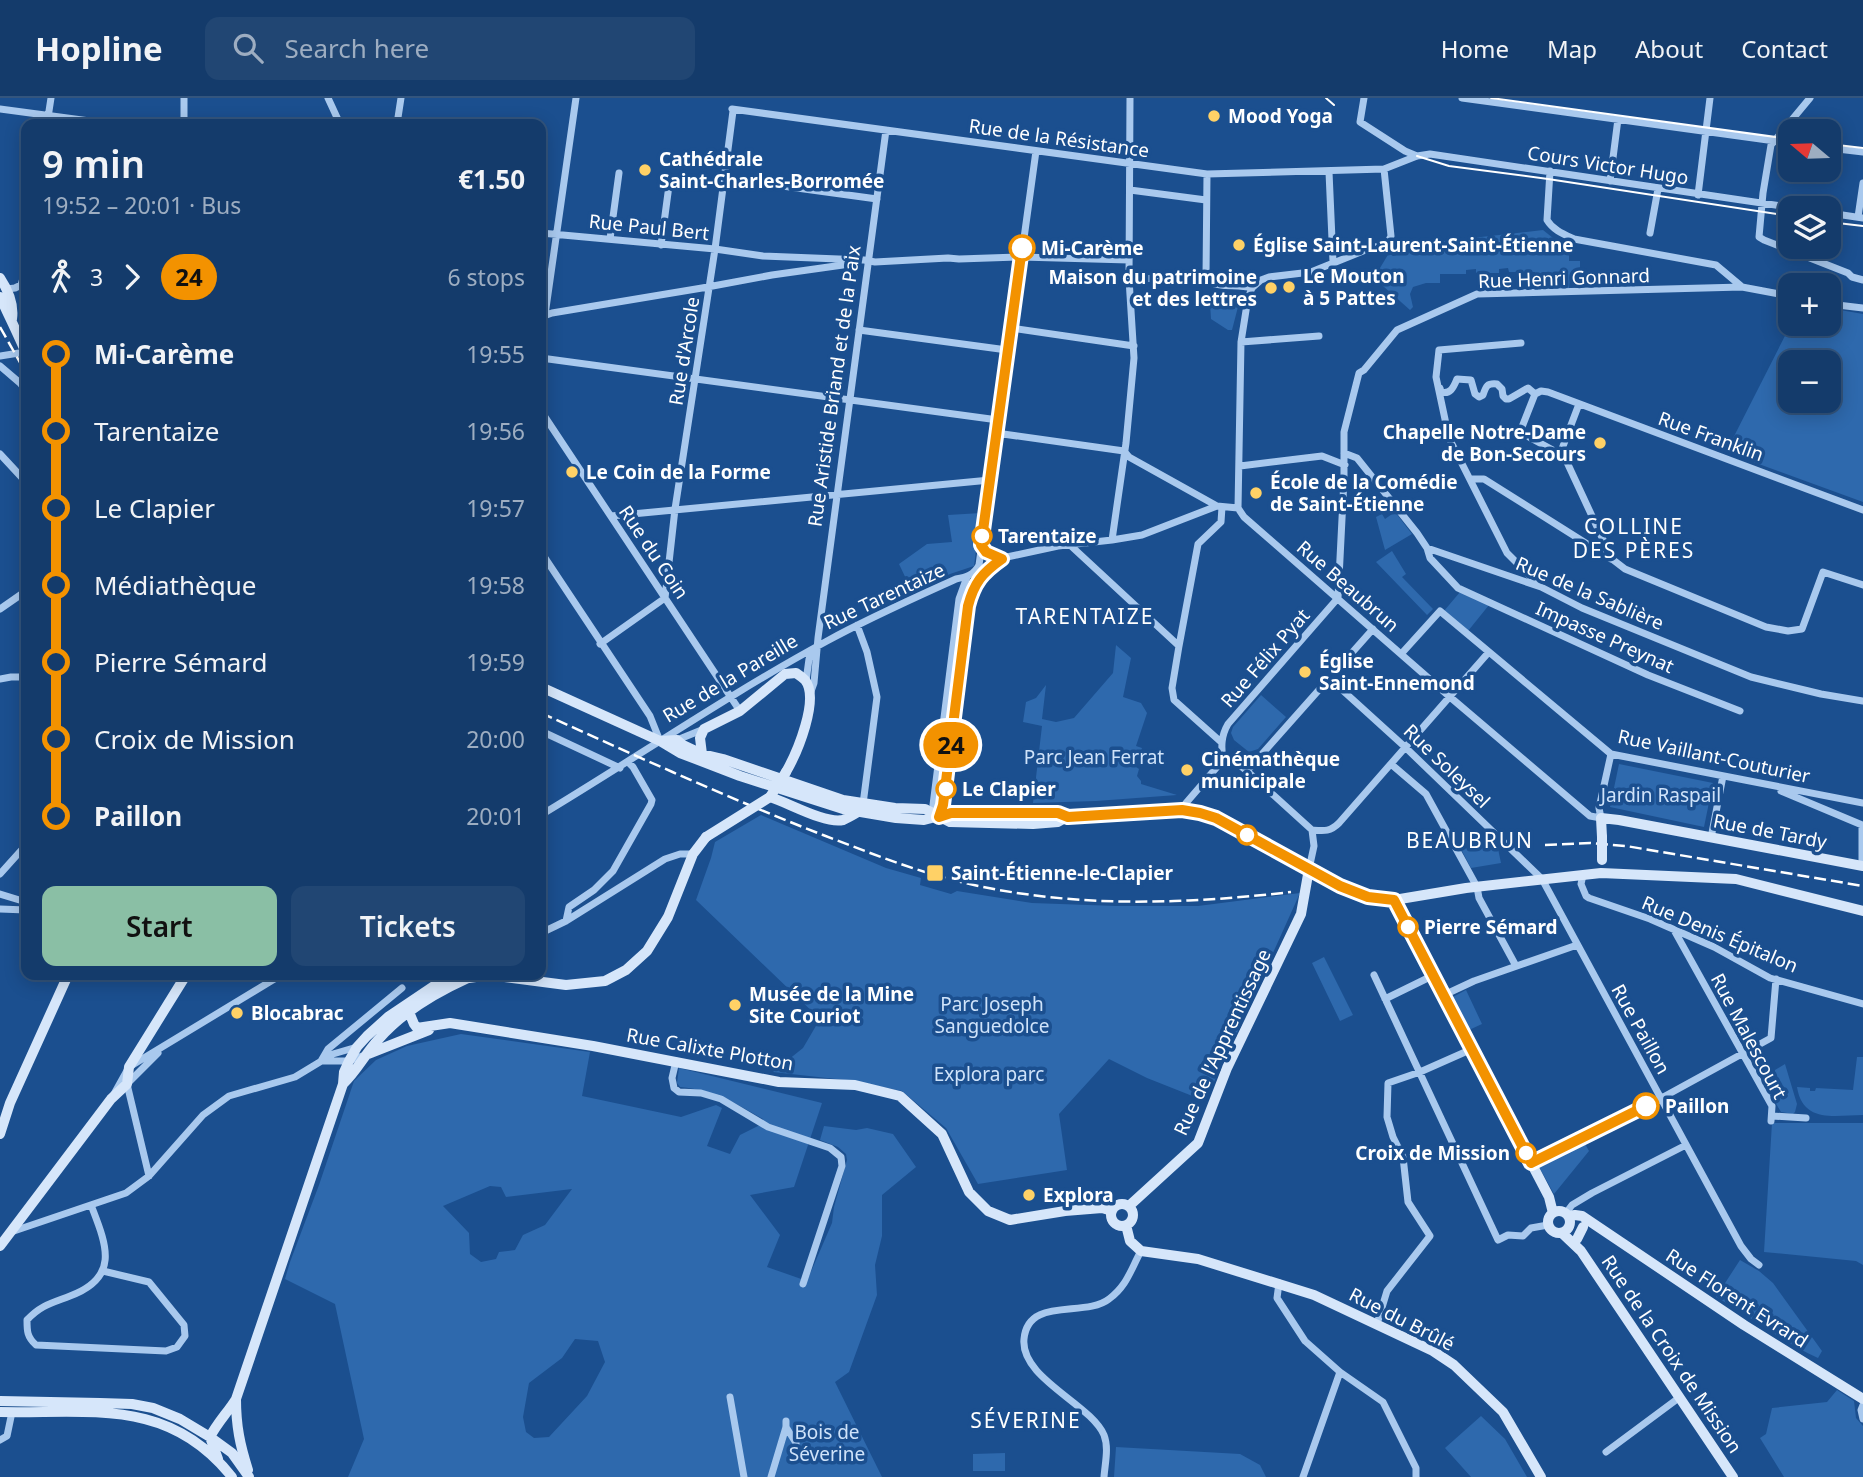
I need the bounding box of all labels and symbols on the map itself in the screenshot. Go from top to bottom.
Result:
place label: Mood Yoga [1228,103,1333,129]
marker: Mood Yoga [1206,108,1222,124]
street label: Rue de la Résistance [967,112,1151,164]
north arrow [1778,119,1841,182]
street label: Cours Victor Hugo [1526,139,1690,191]
place label: Cathédrale Saint-Charles-Borromée [659,146,884,194]
marker: Cathédrale Saint-Charles-Borromée [637,162,653,178]
street label: Rue Paul Bert [588,208,711,246]
place label: Église Saint-Laurent-Saint-Étienne [1253,232,1574,258]
marker: Mi-Carème [1009,235,1035,261]
place label: Mi-Carème [1041,235,1144,261]
marker: Église Saint-Laurent-Saint-Étienne [1231,237,1247,253]
street label: Rue Aristide Briand et de la Paix [801,244,867,528]
street label: Rue Henri Gonnard [1478,262,1650,294]
place label: Le Mouton à 5 Pattes [1303,263,1405,311]
place label: Maison du patrimoine et des lettres [1048,264,1257,312]
marker: Le Mouton à 5 Pattes [1281,279,1297,295]
marker: Maison du patrimoine et des lettres [1263,280,1279,296]
street label: Rue d'Arcole [663,295,705,407]
street label: Rue Franklin [1655,405,1767,467]
place label: Chapelle Notre-Dame de Bon-Secours [1383,419,1586,467]
marker: Chapelle Notre-Dame de Bon-Secours [1592,435,1608,451]
place label: Le Coin de la Forme [586,459,771,485]
marker: Le Coin de la Forme [564,464,580,480]
place label: École de la Comédie de Saint-Étienne [1270,469,1458,517]
marker: École de la Comédie de Saint-Étienne [1248,485,1264,501]
street label: Rue du Coin [613,500,695,604]
district label: COLLINE DES PÈRES [1573,512,1695,564]
place label: Tarentaize [998,523,1097,549]
marker: Tarentaize [972,526,992,546]
street label: Rue Beaubrun [1291,534,1405,638]
street label: Rue de la Sablière [1512,550,1668,636]
street label: Rue Tarentaize [819,557,949,635]
street label: Impasse Preynat [1532,595,1678,679]
district label: TARENTAIZE [1016,602,1154,630]
street label: Rue Félix Pyat [1215,603,1315,713]
street label: Rue de la Pareille [658,628,802,728]
place label: Église Saint-Ennemond [1319,648,1475,696]
marker: Église Saint-Ennemond [1297,664,1313,680]
street label: Rue Soleysel [1398,718,1496,814]
line badge: 24 [920,722,982,768]
street label: Rue Vaillant-Couturier [1615,723,1813,789]
park label: Parc Jean Ferrat [1024,744,1164,770]
place label: Cinémathèque municipale [1201,746,1340,794]
marker: Cinémathèque municipale [1179,762,1195,778]
place label: Le Clapier [962,776,1056,802]
marker: Le Clapier [936,779,956,799]
park label: Jardin Raspail [1599,782,1721,808]
street label: Rue de Tardy [1711,807,1829,855]
unlabelled marker [1237,825,1257,845]
district label: BEAUBRUN [1406,826,1534,854]
place label: Saint-Étienne-le-Clapier [951,860,1174,886]
marker: Saint-Étienne-le-Clapier [925,863,945,883]
street label: Rue Denis Épitalon [1638,889,1802,979]
place label: Pierre Sémard [1424,914,1558,940]
marker: Pierre Sémard [1398,917,1418,937]
street label: Rue de l'Apprentissage [1167,945,1277,1139]
street label: Rue Malescourt [1705,969,1793,1104]
street label: Rue Paillon [1606,979,1676,1079]
place label: Musée de la Mine Site Couriot [749,981,914,1029]
park label: Parc Joseph Sanguedolce [935,991,1049,1039]
marker: Musée de la Mine Site Couriot [727,997,743,1013]
place label: Blocabrac [251,1000,344,1026]
marker: Blocabrac [229,1005,245,1021]
street label: Rue Calixte Plotton [624,1022,796,1076]
park label: Explora parc [934,1061,1044,1087]
marker: Paillon [1633,1093,1659,1119]
place label: Paillon [1665,1093,1729,1119]
place label: Croix de Mission [1355,1140,1510,1166]
marker: Croix de Mission [1516,1143,1536,1163]
place label: Explora [1043,1182,1114,1208]
marker: Explora [1021,1187,1037,1203]
street label: Rue Florent Evrard [1661,1242,1813,1354]
street label: Rue de la Croix de Mission [1596,1250,1748,1458]
street label: Rue du Brûlé [1345,1281,1459,1357]
district label: SÉVERINE [970,1406,1082,1434]
park label: Bois de Séverine [789,1419,865,1467]

